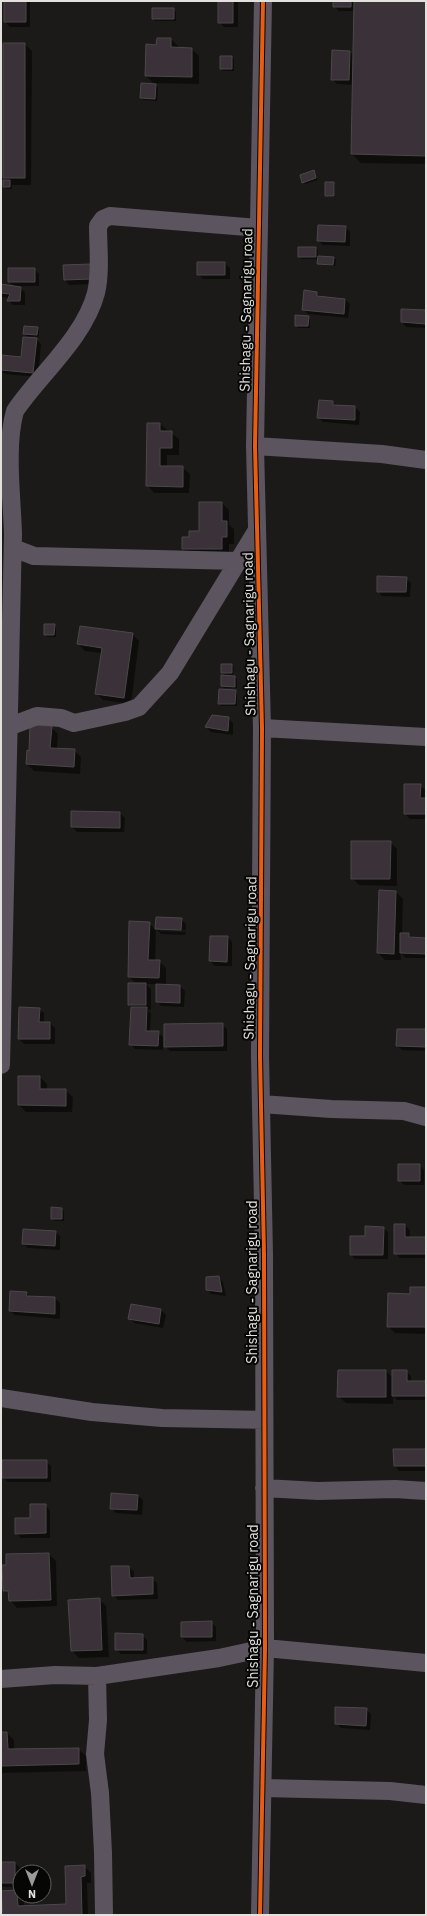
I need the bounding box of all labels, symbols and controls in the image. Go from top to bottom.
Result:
street label: Shishagu - Sagnarigu road [236,228,256,392]
street label: Shishagu - Sagnarigu road [239,552,259,716]
street label: Shishagu - Sagnarigu road [240,876,260,1040]
street label: Shishagu - Sagnarigu road [243,1200,261,1364]
street label: Shishagu - Sagnarigu road [244,1524,262,1688]
north arrow [12,1864,52,1904]
text: N [28,1887,36,1901]

